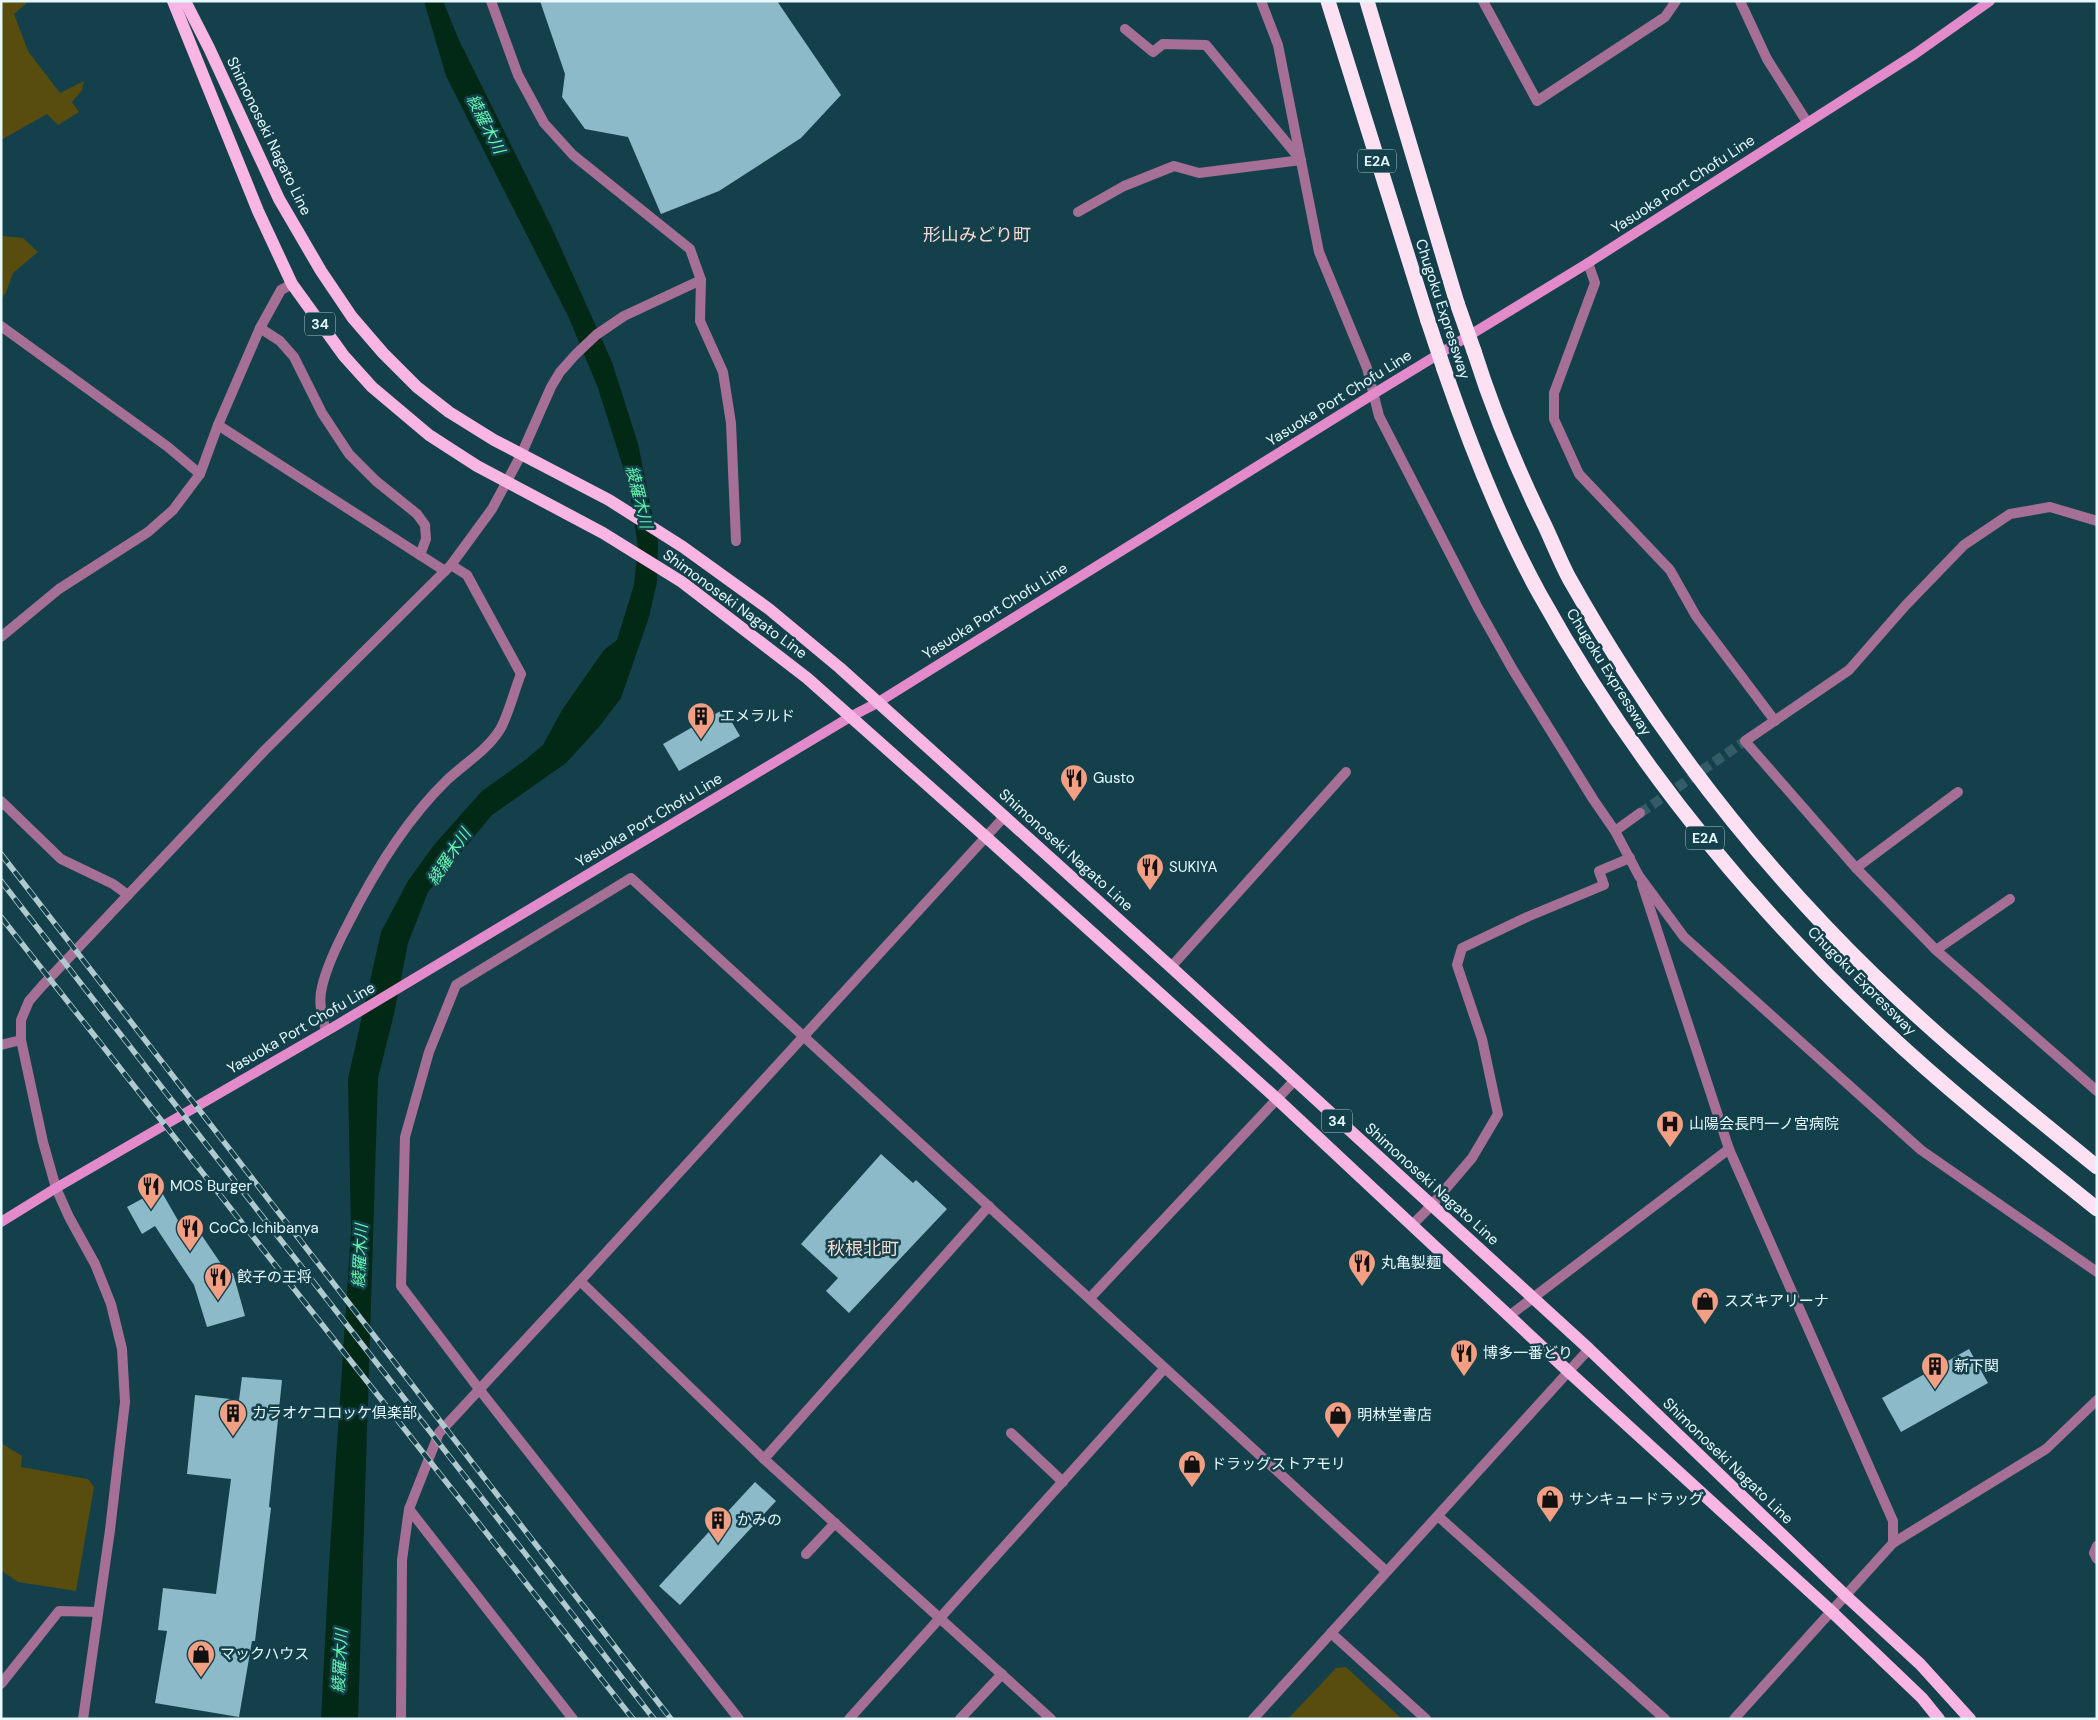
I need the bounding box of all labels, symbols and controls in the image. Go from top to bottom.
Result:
street label: Shimonoseki Nagato Line [222,53,316,219]
water label: 綾羅木川 [462,91,511,159]
street label: Yasuoka Port Chofu Line [1607,130,1759,238]
road number: E2A [1358,150,1396,172]
district label: 形山みどり町 [923,223,1031,247]
street label: Chugoku Expressway [1411,236,1475,382]
road number: 34 [305,312,335,336]
street label: Yasuoka Port Chofu Line [1263,345,1415,451]
water label: 綾羅木川 [621,463,657,533]
street label: Shimonoseki Nagato Line [659,545,811,663]
street label: Yasuoka Port Chofu Line [919,558,1071,664]
street label: Chugoku Expressway [1562,605,1657,740]
building icon: エメラルド [686,701,716,740]
place label: エメラルド [720,706,795,726]
restaurant icon: Gusto [1059,763,1089,802]
street label: Yasuoka Port Chofu Line [572,768,726,872]
place label: Gusto [1093,768,1135,788]
street label: Shimonoseki Nagato Line [995,784,1137,916]
water label: 綾羅木川 [422,823,477,889]
road number: E2A [1686,826,1724,850]
restaurant icon: SUKIYA [1135,852,1165,891]
place label: SUKIYA [1169,857,1217,877]
street label: Chugoku Expressway [1803,922,1921,1040]
street label: Yasuoka Port Chofu Line [223,977,379,1079]
hospital icon: 山陽会長門一ノ宮病院 [1655,1109,1685,1148]
road number: 34 [1322,1110,1352,1132]
place label: 山陽会長門一ノ宮病院 [1689,1114,1839,1134]
street label: Shimonoseki Nagato Line [1361,1118,1503,1250]
restaurant icon: MOS Burger [136,1171,166,1210]
place label: MOS Burger [170,1176,253,1196]
restaurant icon: CoCo Ichibanya [175,1213,205,1252]
place label: CoCo Ichibanya [209,1218,319,1238]
water label: 綾羅木川 [348,1222,372,1289]
district label: 秋根北町 [827,1237,899,1261]
restaurant icon: 丸亀製麺 [1347,1248,1377,1287]
place label: 丸亀製麺 [1381,1253,1441,1273]
restaurant icon: 餃子の王将 [203,1262,233,1301]
place label: 餃子の王将 [237,1267,312,1287]
shop icon: スズキアリーナ [1690,1286,1720,1325]
place label: スズキアリーナ [1724,1291,1829,1311]
restaurant icon: 博多一番どり [1449,1338,1479,1377]
place label: 博多一番どり [1483,1343,1573,1363]
building icon: 新下関 [1920,1351,1950,1390]
place label: 新下関 [1954,1356,1999,1376]
street label: Shimonoseki Nagato Line [1658,1393,1798,1529]
building icon: カラオケコロッケ倶楽部 [218,1398,248,1437]
shop icon: 明林堂書店 [1323,1400,1353,1439]
place label: カラオケコロッケ倶楽部 [252,1403,417,1423]
place label: 明林堂書店 [1357,1405,1432,1425]
shop icon: ドラッグストアモリ [1177,1449,1207,1488]
place label: ドラッグストアモリ [1211,1454,1346,1474]
shop icon: サンキュードラッグ [1535,1484,1565,1523]
place label: サンキュードラッグ [1569,1489,1704,1509]
building icon: かみの [703,1505,733,1544]
place label: かみの [737,1510,782,1530]
water label: 綾羅木川 [328,1627,352,1694]
shop icon: マックハウス [186,1639,216,1678]
place label: マックハウス [220,1644,309,1664]

